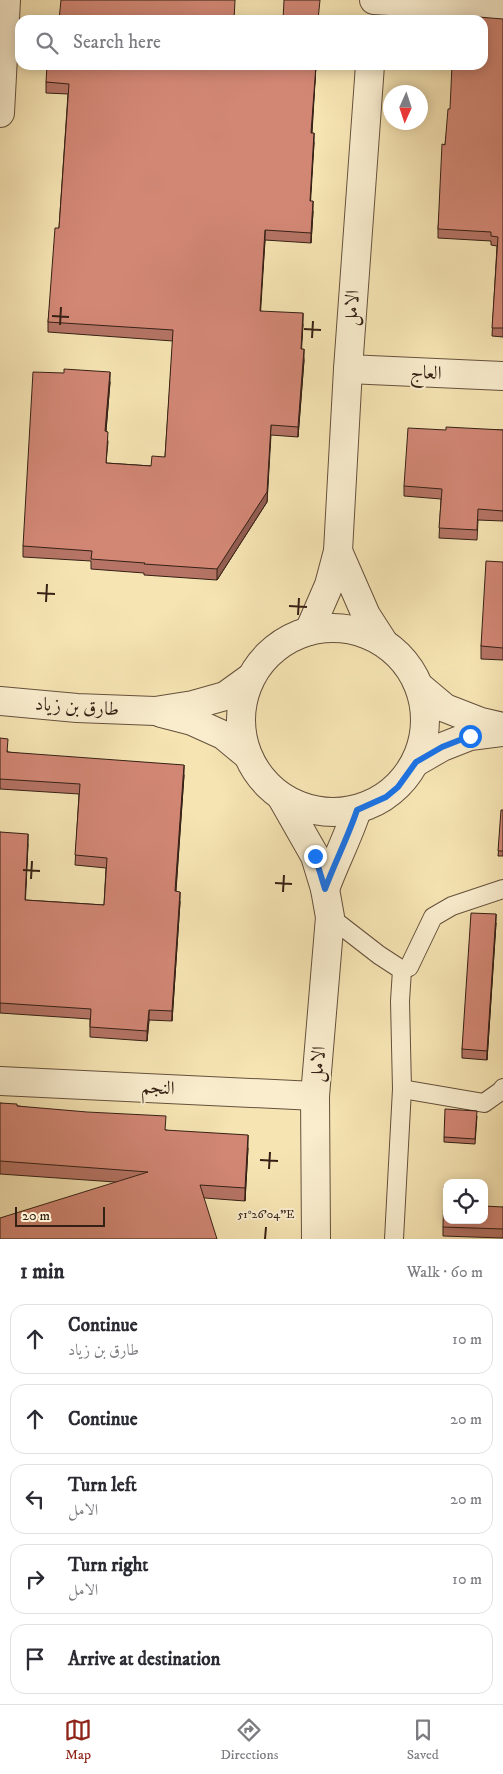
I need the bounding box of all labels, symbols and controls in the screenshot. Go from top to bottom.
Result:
search box [15,15,488,70]
icon: search [33,29,61,57]
text: Search here [73,31,161,54]
north arrow [383,85,428,130]
street label: الامل [339,289,366,327]
street label: العاج [410,361,442,390]
street label: طارق بن زياد [34,693,120,721]
route start [459,725,482,748]
route end [304,845,327,868]
street label: الامل [305,1045,332,1083]
street label: النجم [140,1076,175,1106]
map controls [443,1179,488,1224]
button: locate [443,1179,488,1224]
scale bar [15,1204,105,1227]
text: 20 m [22,1207,50,1225]
text: 51°26'04"E [237,1207,295,1222]
text: 1 min [20,1259,64,1285]
text: Walk · 60 m [407,1262,483,1282]
text: Continue [68,1314,138,1337]
icon: ahead [21,1325,49,1353]
text: 10 m [452,1329,482,1349]
text: طارق بن زياد [68,1340,139,1360]
icon: ahead [21,1405,49,1433]
text: Continue [68,1408,138,1431]
text: 20 m [450,1409,482,1429]
text: Turn left [68,1474,137,1497]
icon: left [21,1485,49,1513]
text: 20 m [450,1489,482,1509]
text: الامل [68,1500,98,1520]
text: Turn right [68,1554,148,1577]
icon: right [21,1565,49,1593]
text: 10 m [452,1569,482,1589]
text: الامل [68,1580,98,1600]
icon: arrive [21,1645,49,1673]
text: Arrive at destination [68,1648,220,1671]
tab: Map [64,1716,92,1764]
tab: Directions [220,1716,278,1764]
tab: Saved [407,1716,439,1764]

